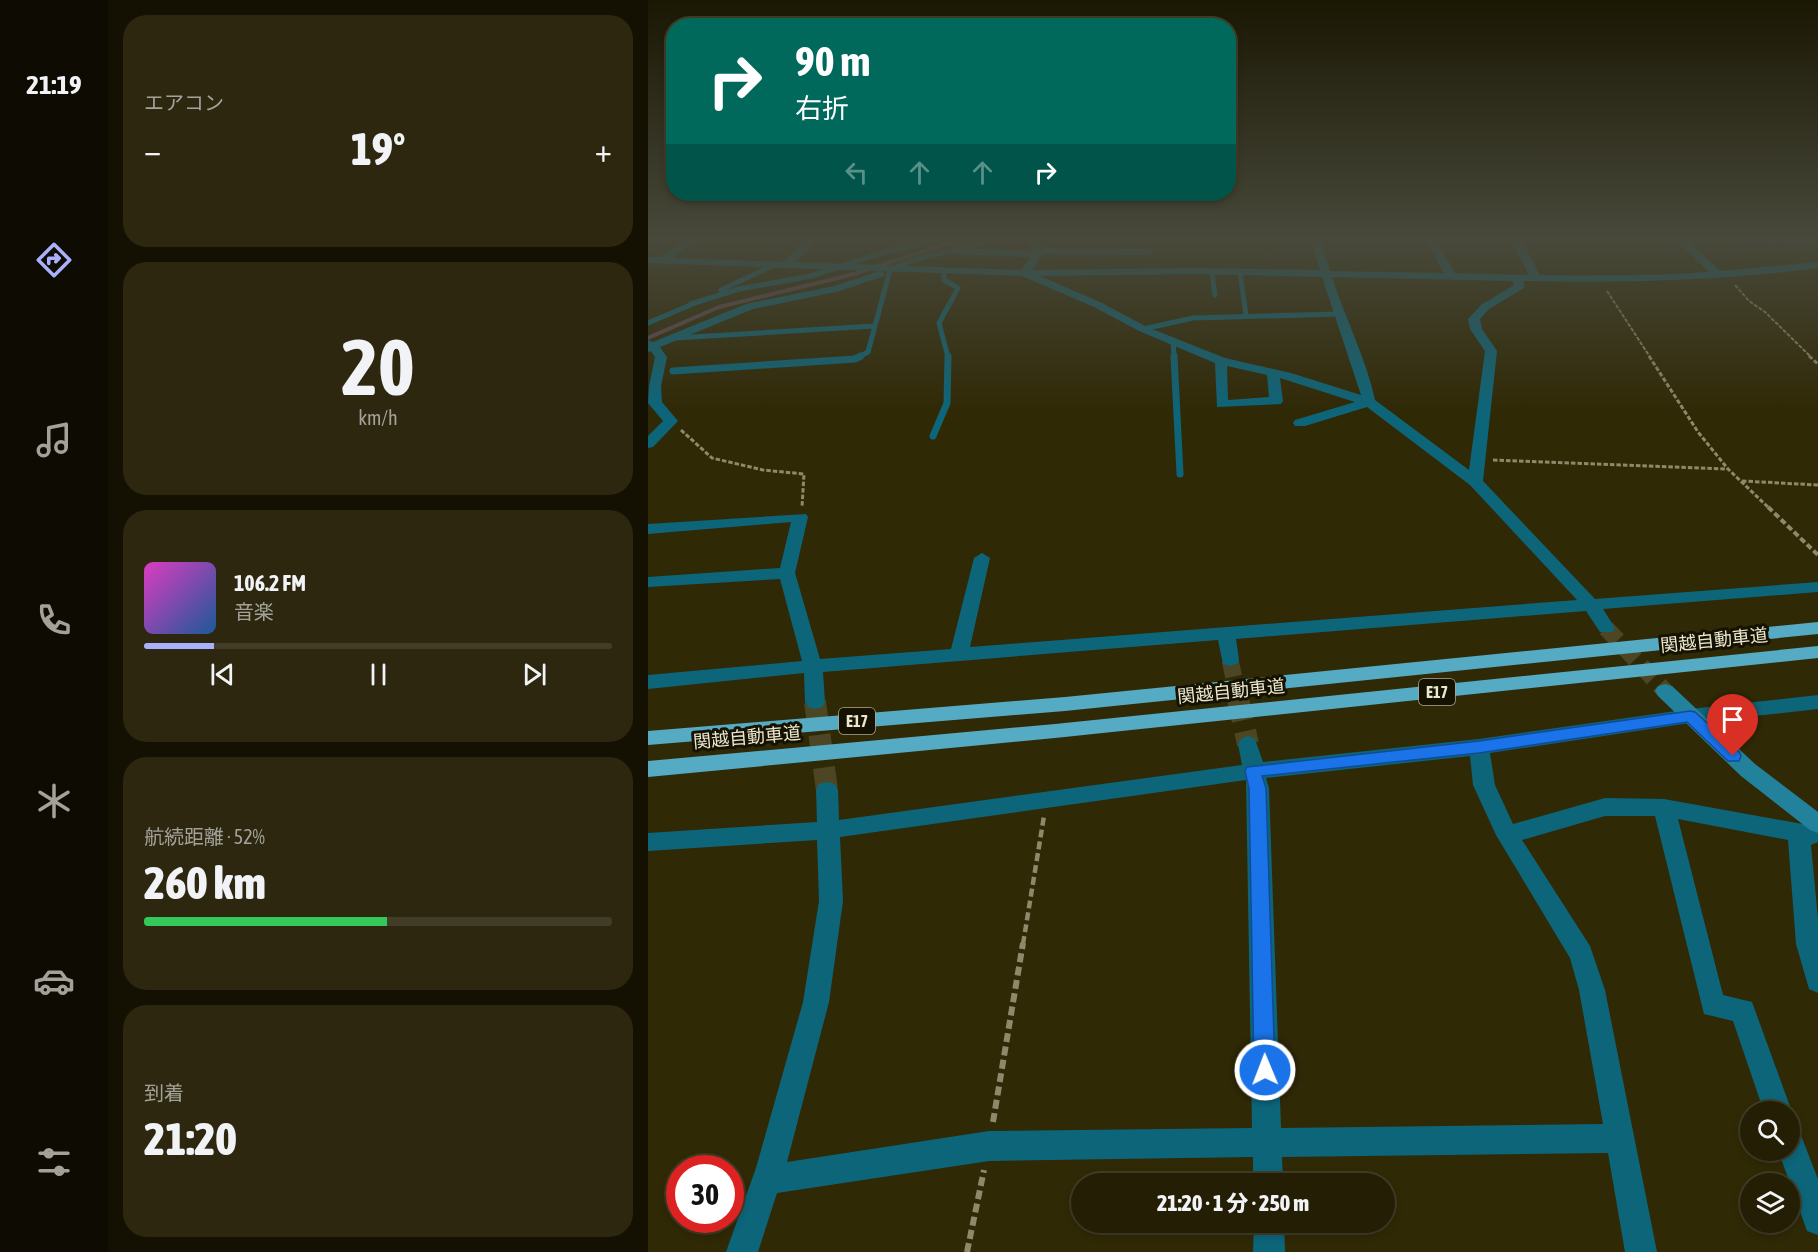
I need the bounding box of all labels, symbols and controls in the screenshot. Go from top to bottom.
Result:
text: 90 m [795,37,870,85]
icon: right [696,42,774,120]
text: 21:19 [26,69,82,100]
text: エアコン [144,91,224,114]
text: 右折 [795,93,849,124]
text: 19° [351,123,405,175]
text: − [144,131,161,169]
text: + [595,131,612,169]
icon: left [840,156,873,189]
icon: ahead [903,156,936,189]
icon: ahead [966,156,999,189]
icon: right [1029,156,1062,189]
icon: directions [33,239,75,281]
text: 20 [341,322,415,412]
text: km/h [358,406,398,429]
icon: music [33,419,75,461]
text: 106.2 FM [234,570,306,596]
icon: phone [33,599,75,641]
text: 音楽 [234,600,274,623]
street label: 関越自動車道 [1659,624,1769,656]
icon: previous [206,658,239,691]
icon: pause [362,658,395,691]
icon: next [518,658,551,691]
street label: 関越自動車道 [1176,675,1286,707]
road number: E17 [1419,679,1455,705]
pin [1707,694,1758,756]
icon: arrive [1716,703,1749,736]
road number: E17 [839,708,875,734]
street label: 関越自動車道 [692,722,802,752]
icon: climate [33,780,75,822]
text: 航続距離 · 52% [144,825,265,848]
text: 260 km [144,857,266,909]
icon: car [33,960,75,1002]
position arrow [1233,1038,1297,1102]
text: 到着 [144,1081,184,1104]
map controls [1740,1101,1800,1233]
button: search [1740,1101,1800,1161]
text: 21:20 [144,1113,237,1165]
icon: filters [33,1141,75,1183]
speed limit sign: 30 [666,1155,744,1233]
button: layers [1740,1173,1800,1233]
text: 21:20 · 1 分 · 250 m [1157,1190,1309,1216]

